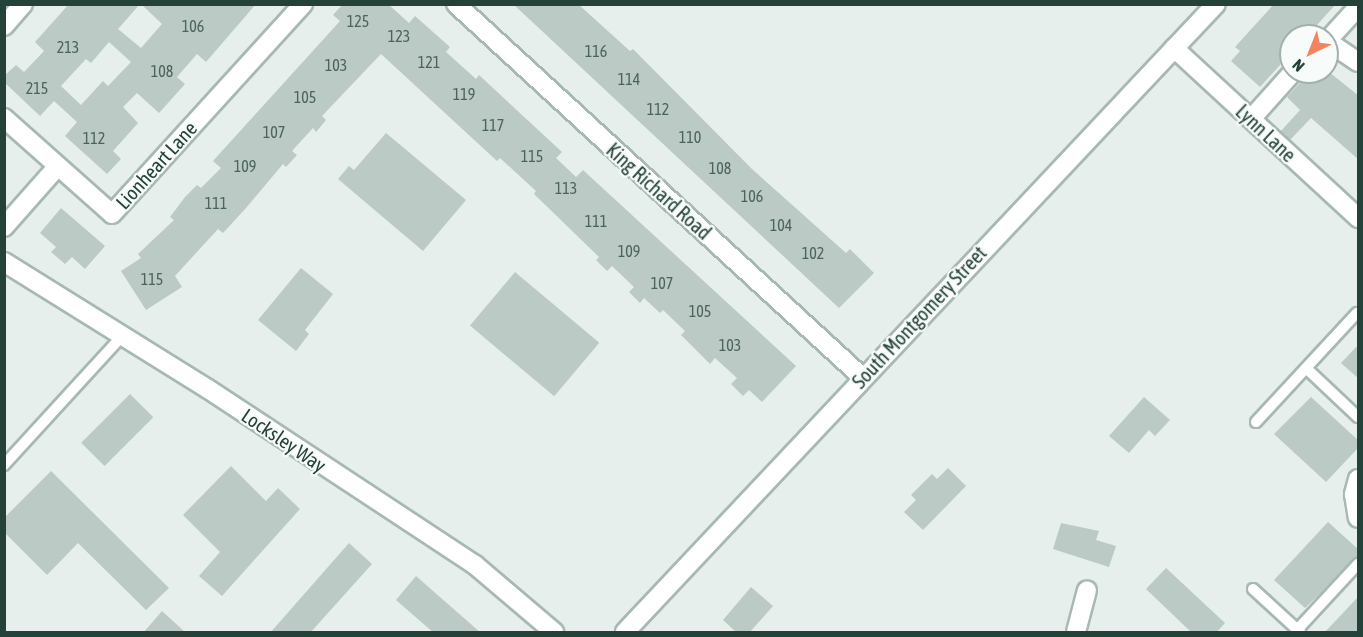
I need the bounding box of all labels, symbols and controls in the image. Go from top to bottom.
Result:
house number: 125 [347,11,369,31]
house number: 106 [182,16,204,36]
north arrow [1279,24,1339,84]
house number: 123 [388,26,410,46]
house number: 213 [57,37,79,57]
house number: 116 [585,41,607,61]
house number: 121 [418,52,440,72]
house number: 103 [325,55,347,75]
text: N [1288,56,1308,76]
house number: 108 [151,61,173,81]
house number: 114 [618,69,640,89]
house number: 215 [26,78,48,98]
house number: 119 [453,84,475,104]
house number: 105 [294,87,316,107]
house number: 112 [647,99,669,119]
street label: Lynn Lane [1231,99,1301,167]
house number: 117 [482,115,504,135]
street label: Lionheart Lane [110,116,202,214]
house number: 107 [263,122,285,142]
house number: 110 [679,127,701,147]
house number: 112 [83,128,105,148]
street label: King Richard Road [602,138,716,244]
house number: 115 [521,146,543,166]
house number: 109 [234,156,256,176]
house number: 108 [709,158,731,178]
house number: 113 [555,178,577,198]
house number: 106 [741,186,763,206]
house number: 111 [205,193,227,213]
house number: 111 [585,211,607,231]
house number: 104 [770,215,792,235]
house number: 109 [618,241,640,261]
street label: South Montgomery Street [847,241,991,393]
house number: 102 [802,243,824,263]
house number: 115 [141,269,163,289]
house number: 107 [651,273,673,293]
house number: 105 [689,301,711,321]
house number: 103 [719,335,741,355]
street label: Locksley Way [237,403,331,477]

